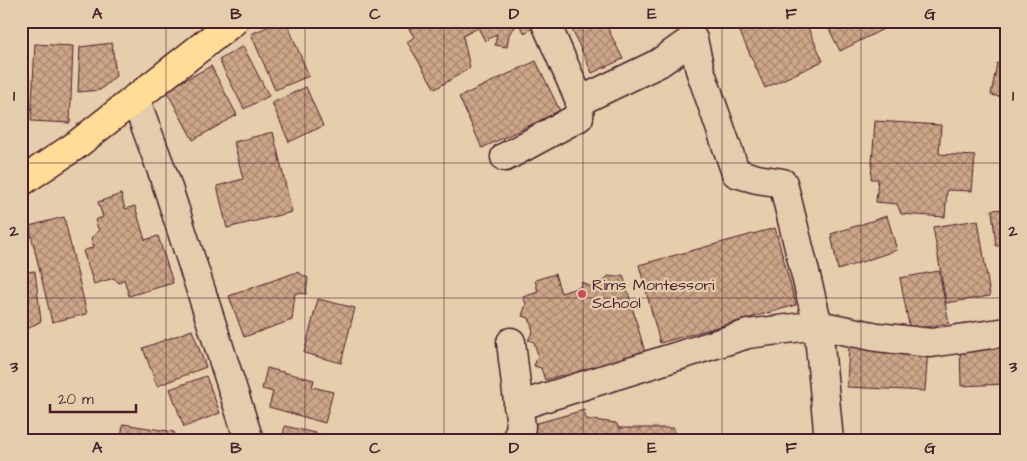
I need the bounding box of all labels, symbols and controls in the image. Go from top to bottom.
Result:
text: A [92,3,103,25]
text: B [230,3,242,25]
text: C [369,3,381,25]
text: D [509,3,520,25]
text: E [647,3,657,25]
text: F [785,3,797,25]
text: G [924,3,936,25]
text: 1 [13,85,16,107]
text: 1 [1012,85,1015,107]
text: 2 [8,220,19,242]
text: 2 [1007,220,1018,242]
place label: Rims Montessori School [592,274,715,314]
marker: Rims Montessori School [576,288,588,300]
text: 3 [9,356,19,378]
text: 3 [1008,356,1018,378]
scale bar [50,381,136,413]
text: 20 m [58,389,94,410]
text: A [92,437,103,459]
text: B [230,437,242,459]
text: C [369,437,381,459]
text: D [509,437,520,459]
text: E [647,437,657,459]
text: F [785,437,797,459]
text: G [924,437,936,459]

